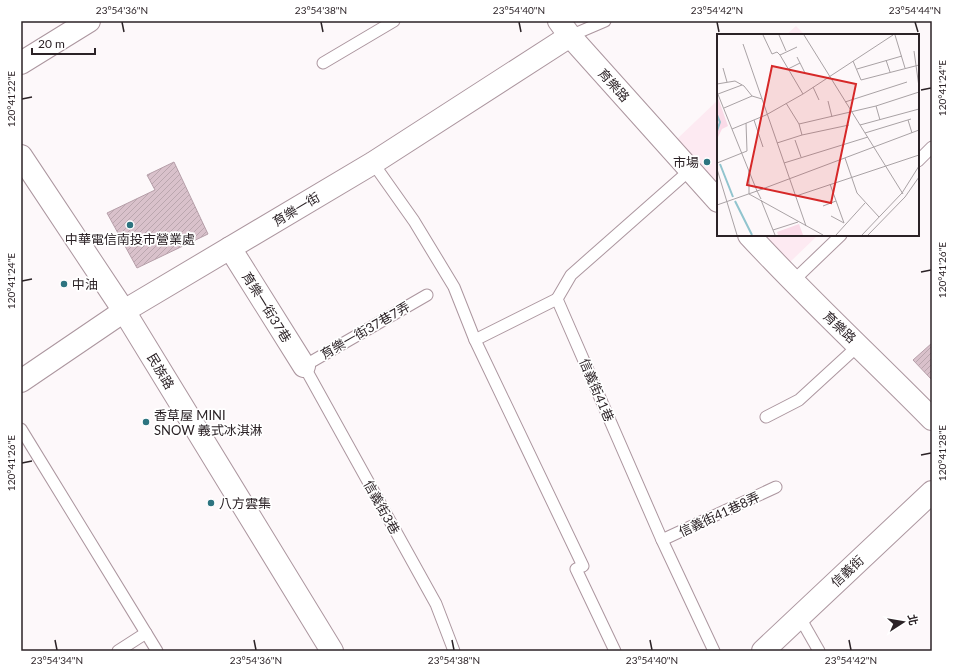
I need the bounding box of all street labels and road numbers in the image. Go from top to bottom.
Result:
street label: 育樂路 [595,65,633,105]
street label: 育樂一街 [270,189,322,229]
street label: 育樂一街37巷 [239,269,295,345]
street label: 育樂一街37巷7弄 [317,298,413,362]
street label: 育樂路 [820,308,860,346]
street label: 民族路 [144,350,178,392]
street label: 信義街41巷 [577,356,617,424]
street label: 信義街3巷 [361,477,403,537]
street label: 信義街41巷8弄 [676,488,762,540]
street label: 信義街 [827,552,867,590]

